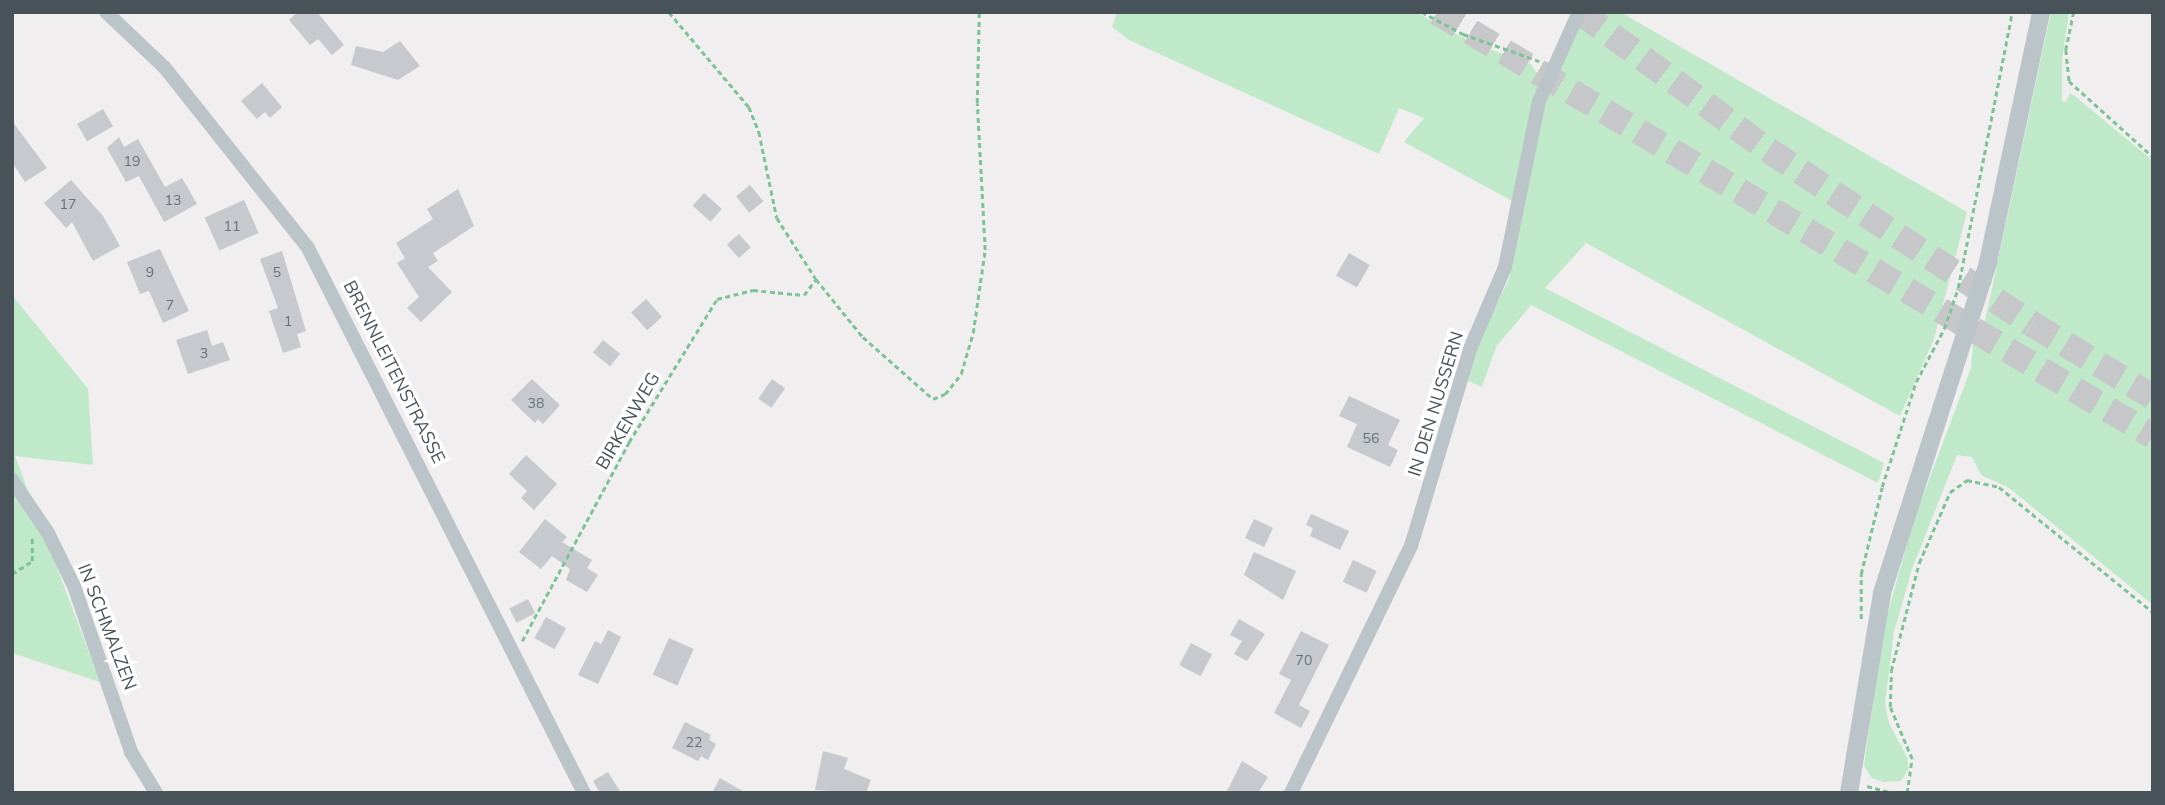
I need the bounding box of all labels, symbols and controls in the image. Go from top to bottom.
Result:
house number: 19 [124,153,140,169]
house number: 13 [165,192,181,208]
house number: 17 [60,196,76,212]
house number: 11 [224,218,240,234]
house number: 9 [146,264,154,280]
house number: 5 [273,264,281,280]
street label: BRENNLEITENSTRASSE [338,277,450,467]
house number: 7 [166,297,174,313]
house number: 1 [284,313,292,329]
street label: IN DEN NUSSERN [1404,329,1468,479]
house number: 3 [200,345,208,361]
street label: BIRKENWEG [592,369,664,473]
house number: 38 [528,395,544,411]
house number: 56 [1363,430,1379,446]
street label: IN SCHMALZEN [73,561,141,693]
house number: 70 [1296,652,1312,668]
house number: 22 [686,734,702,750]

